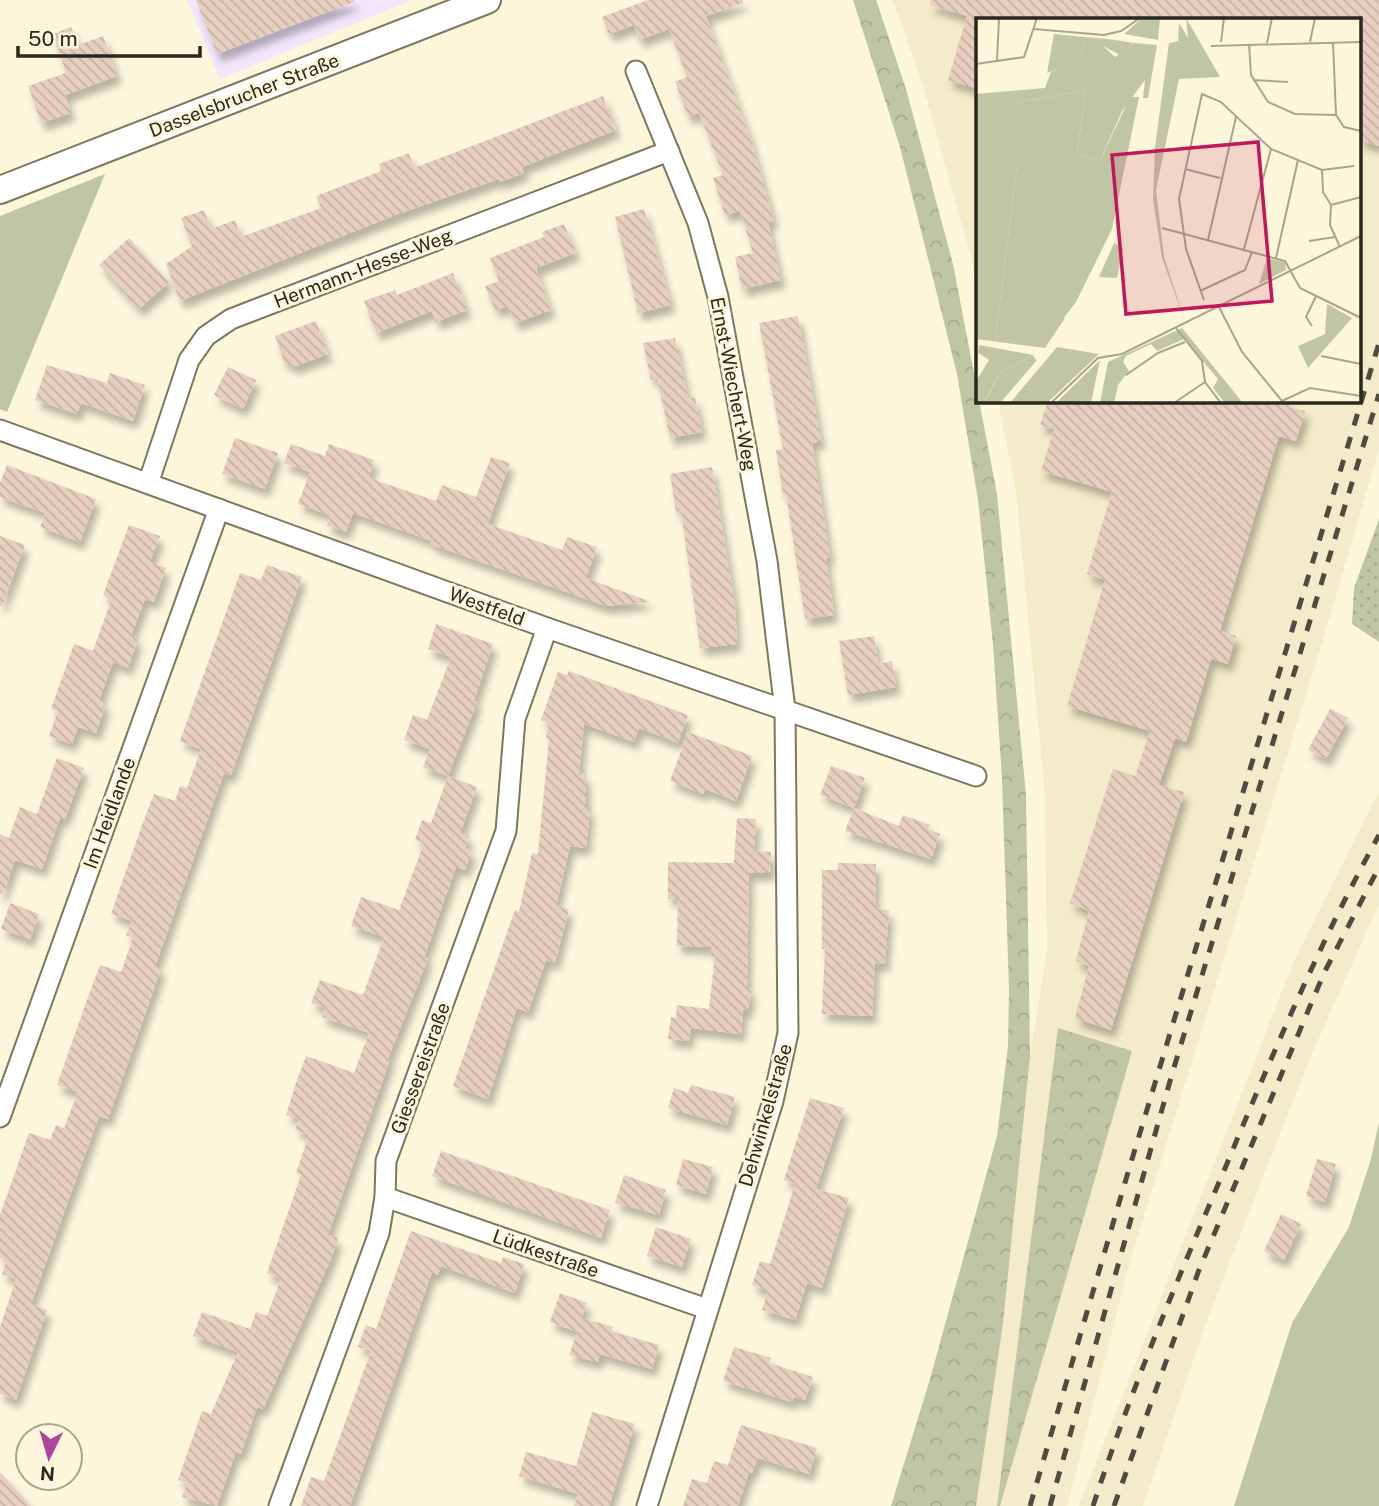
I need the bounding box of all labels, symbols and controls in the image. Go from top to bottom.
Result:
scale bar [18,14,200,58]
inset map [976,18,1362,402]
text: 50 m [28,26,78,51]
street label: Dasselsbrucher Straße [146,49,342,141]
street label: Hermann-Hesse-Weg [271,224,455,312]
street label: Ernst-Wiechert-Weg [706,295,762,473]
street label: Westfeld [446,582,528,630]
street label: Im Heidlande [79,754,139,872]
street label: Giessereistraße [386,999,454,1137]
street label: Dehwinkelstraße [734,1041,796,1189]
street label: Lüdkestraße [490,1225,602,1281]
north arrow [14,1422,84,1492]
text: N [39,1462,56,1486]

